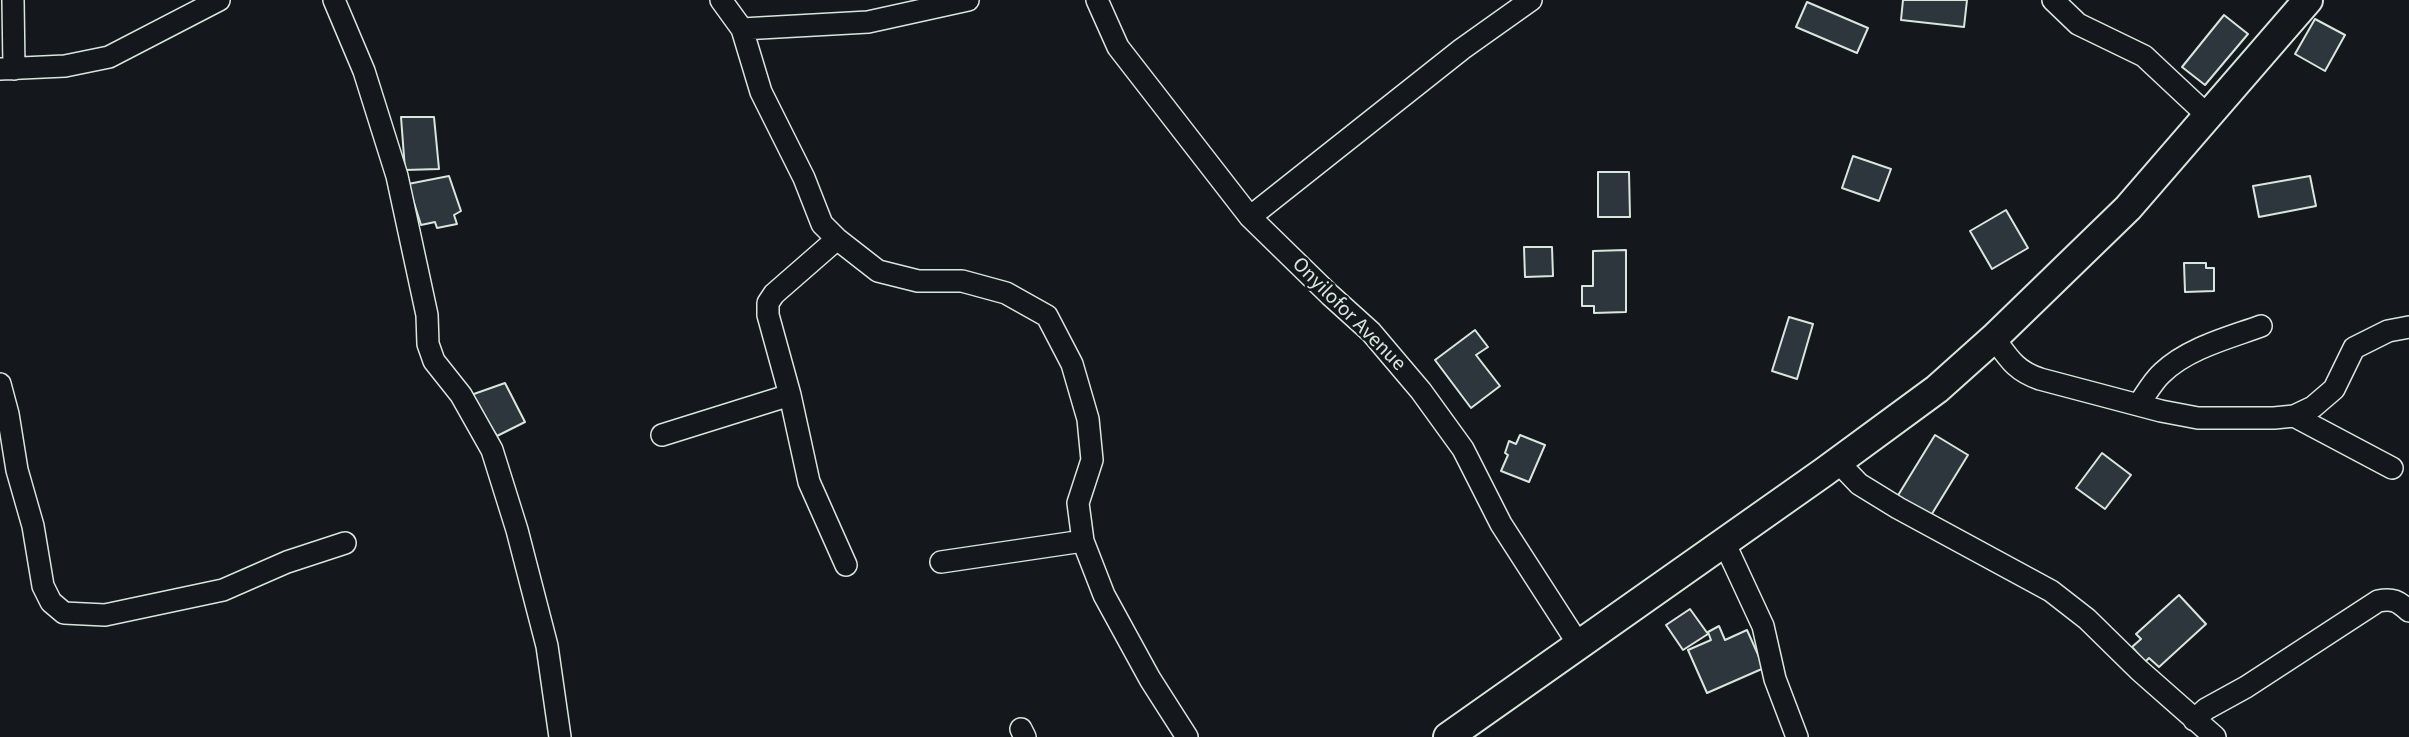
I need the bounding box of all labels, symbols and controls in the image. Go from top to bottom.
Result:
street label: Onyilofor Avenue [1286,253,1410,377]

